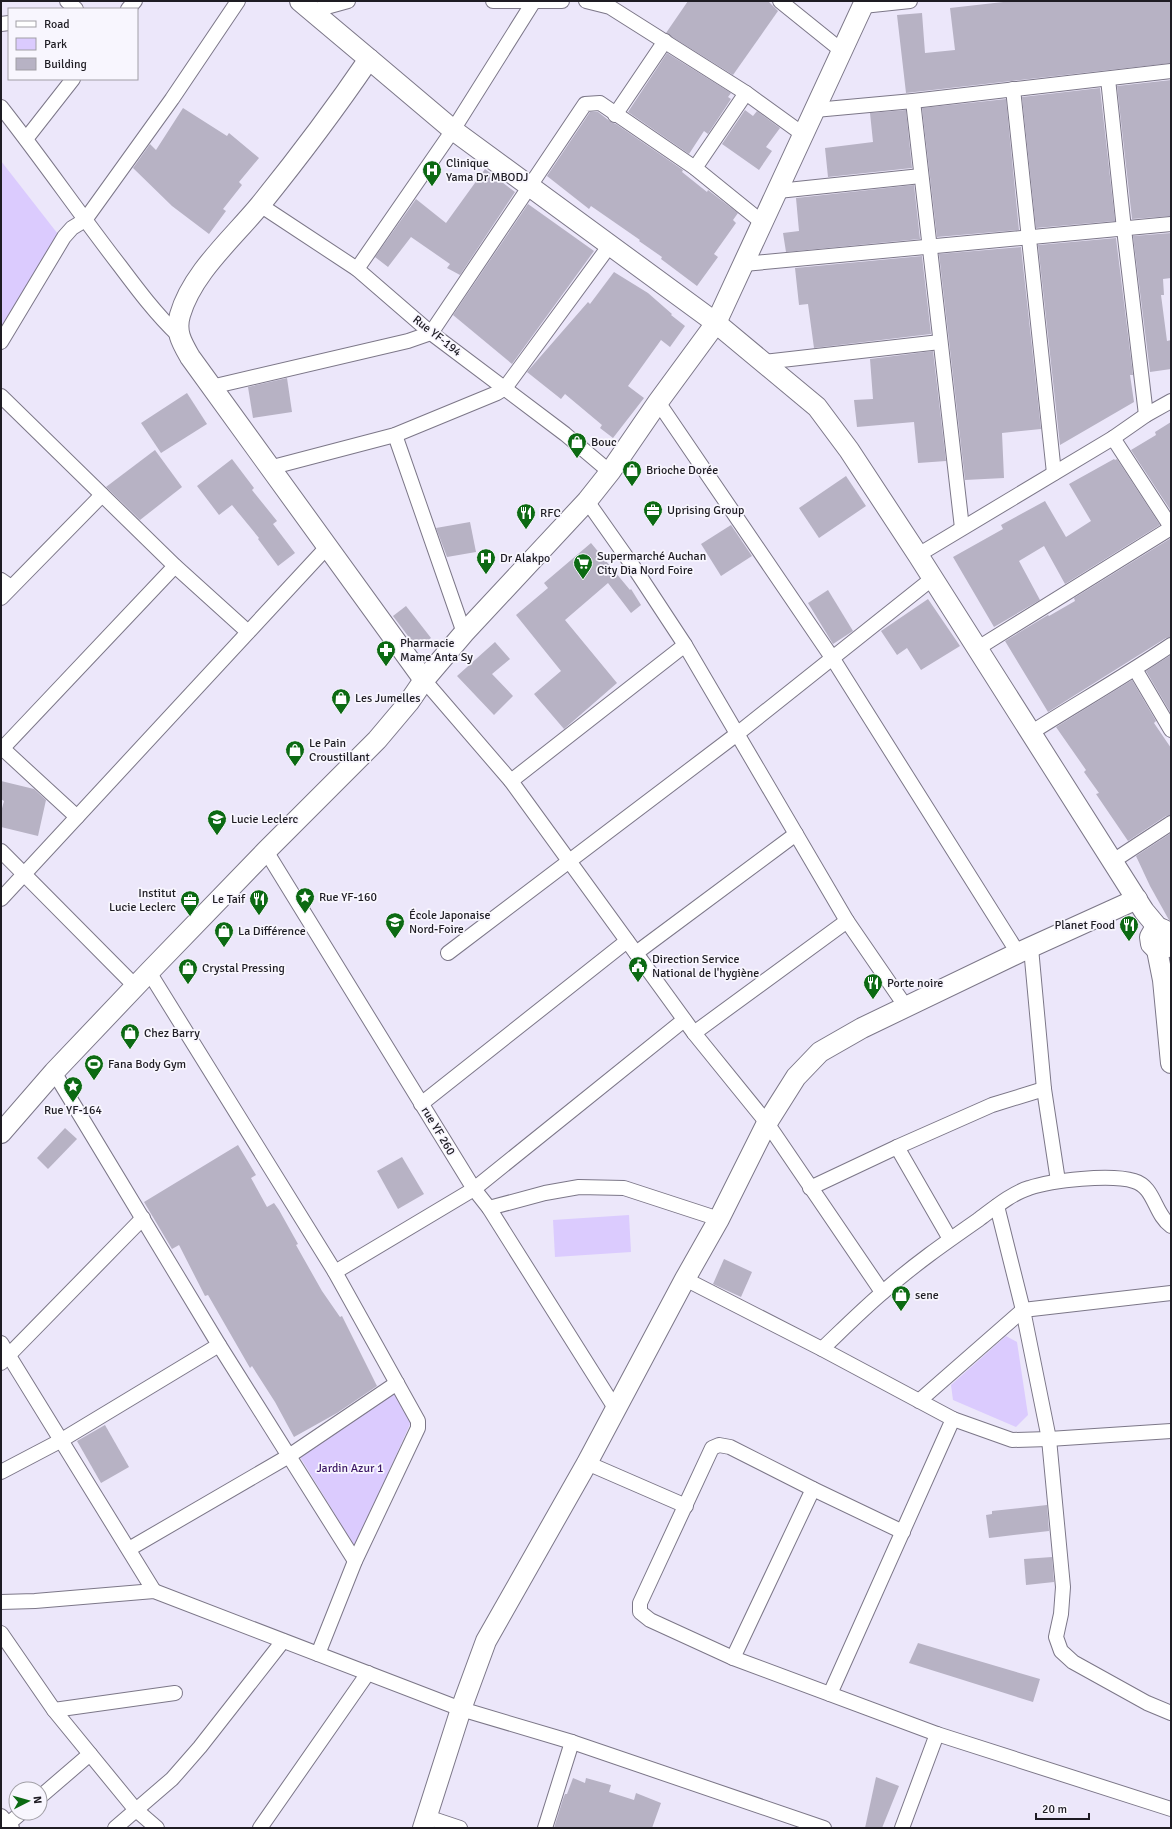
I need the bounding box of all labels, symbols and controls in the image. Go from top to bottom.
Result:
legend [8,8,138,80]
text: Road [44,17,70,32]
text: Park [44,37,67,52]
text: Building [44,57,87,72]
place label: Clinique Yama Dr MBODJ [446,156,528,185]
hospital icon: Clinique Yama Dr MBODJ [421,159,443,187]
street label: Rue YF-194 [410,312,465,360]
shop icon: Bouc [566,431,588,459]
place label: Bouc [591,435,617,450]
shop icon: Brioche Dorée [621,459,643,487]
place label: Brioche Dorée [646,463,718,478]
office icon: Uprising Group [642,499,664,527]
restaurant icon: RFC [515,502,537,530]
place label: Uprising Group [667,503,744,518]
place label: RFC [540,506,561,521]
hospital icon: Dr Alakpo [475,547,497,575]
place label: Supermarché Auchan City Dia Nord Foire [597,549,706,578]
place label: Dr Alakpo [500,551,550,566]
supermarket icon: Supermarché Auchan City Dia Nord Foire [572,552,594,580]
place label: Pharmacie Mame Anta Sy [400,636,473,665]
pharmacy icon: Pharmacie Mame Anta Sy [375,639,397,667]
shop icon: Les Jumelles [330,687,352,715]
place label: Les Jumelles [355,691,420,706]
place label: Le Pain Croustillant [309,736,370,765]
shop icon: Le Pain Croustillant [284,739,306,767]
school or university icon: Lucie Leclerc [206,808,228,836]
place label: Lucie Leclerc [231,812,298,827]
place label: Institut Lucie Leclerc [109,886,176,915]
place icon: Rue YF-160 [294,886,316,914]
restaurant icon: Le Taif [248,888,270,916]
office icon: Institut Lucie Leclerc [179,889,201,917]
place label: Rue YF-160 [319,890,377,905]
place label: Le Taif [212,892,246,907]
place label: École Japonaise Nord-Foire [409,908,490,937]
school or university icon: École Japonaise Nord-Foire [384,911,406,939]
restaurant icon: Planet Food [1118,914,1140,942]
place label: Planet Food [1054,918,1115,933]
shop icon: La Différence [213,920,235,948]
place label: La Différence [238,924,306,939]
place label: Direction Service National de l'hygiène [652,952,759,981]
public building icon: Direction Service National de l'hygiène [627,955,649,983]
shop icon: Crystal Pressing [177,957,199,985]
place label: Crystal Pressing [202,961,285,976]
restaurant icon: Porte noire [862,972,884,1000]
place label: Porte noire [887,976,943,991]
shop icon: Chez Barry [119,1022,141,1050]
place label: Chez Barry [144,1026,200,1041]
sports icon: Fana Body Gym [83,1053,105,1081]
place label: Fana Body Gym [108,1057,186,1072]
place icon: Rue YF-164 [62,1075,84,1103]
place label: Rue YF-164 [44,1103,103,1118]
street label: rue YF 260 [418,1104,458,1158]
shop icon: sene [890,1284,912,1312]
place label: sene [915,1288,939,1303]
park label: Jardin Azur 1 [316,1461,384,1476]
north arrow [8,1781,48,1821]
scale bar [1036,1795,1089,1821]
text: N [31,1796,44,1804]
text: 20 m [1042,1802,1067,1817]

